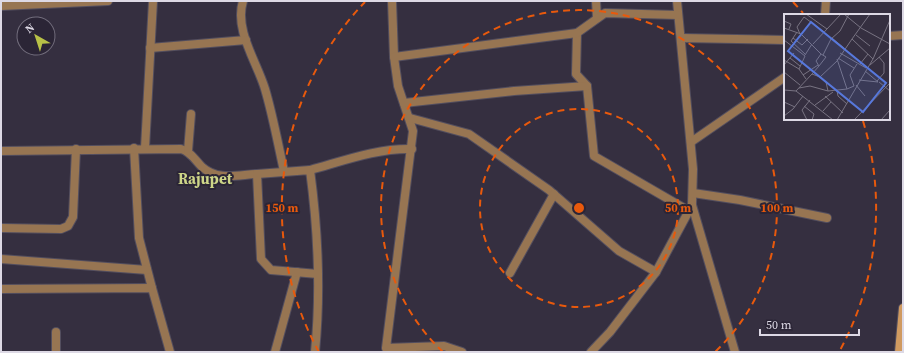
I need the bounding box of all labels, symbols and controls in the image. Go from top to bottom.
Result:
inset map [784,14,890,120]
north arrow [16,16,56,56]
text: N [22,20,38,37]
district label: Rajupet [178,168,233,189]
text: 150 m [266,200,299,216]
text: 50 m [665,200,691,216]
text: 100 m [761,200,794,216]
centre of rings [572,201,586,215]
scale bar [760,311,859,337]
text: 50 m [766,317,792,333]

